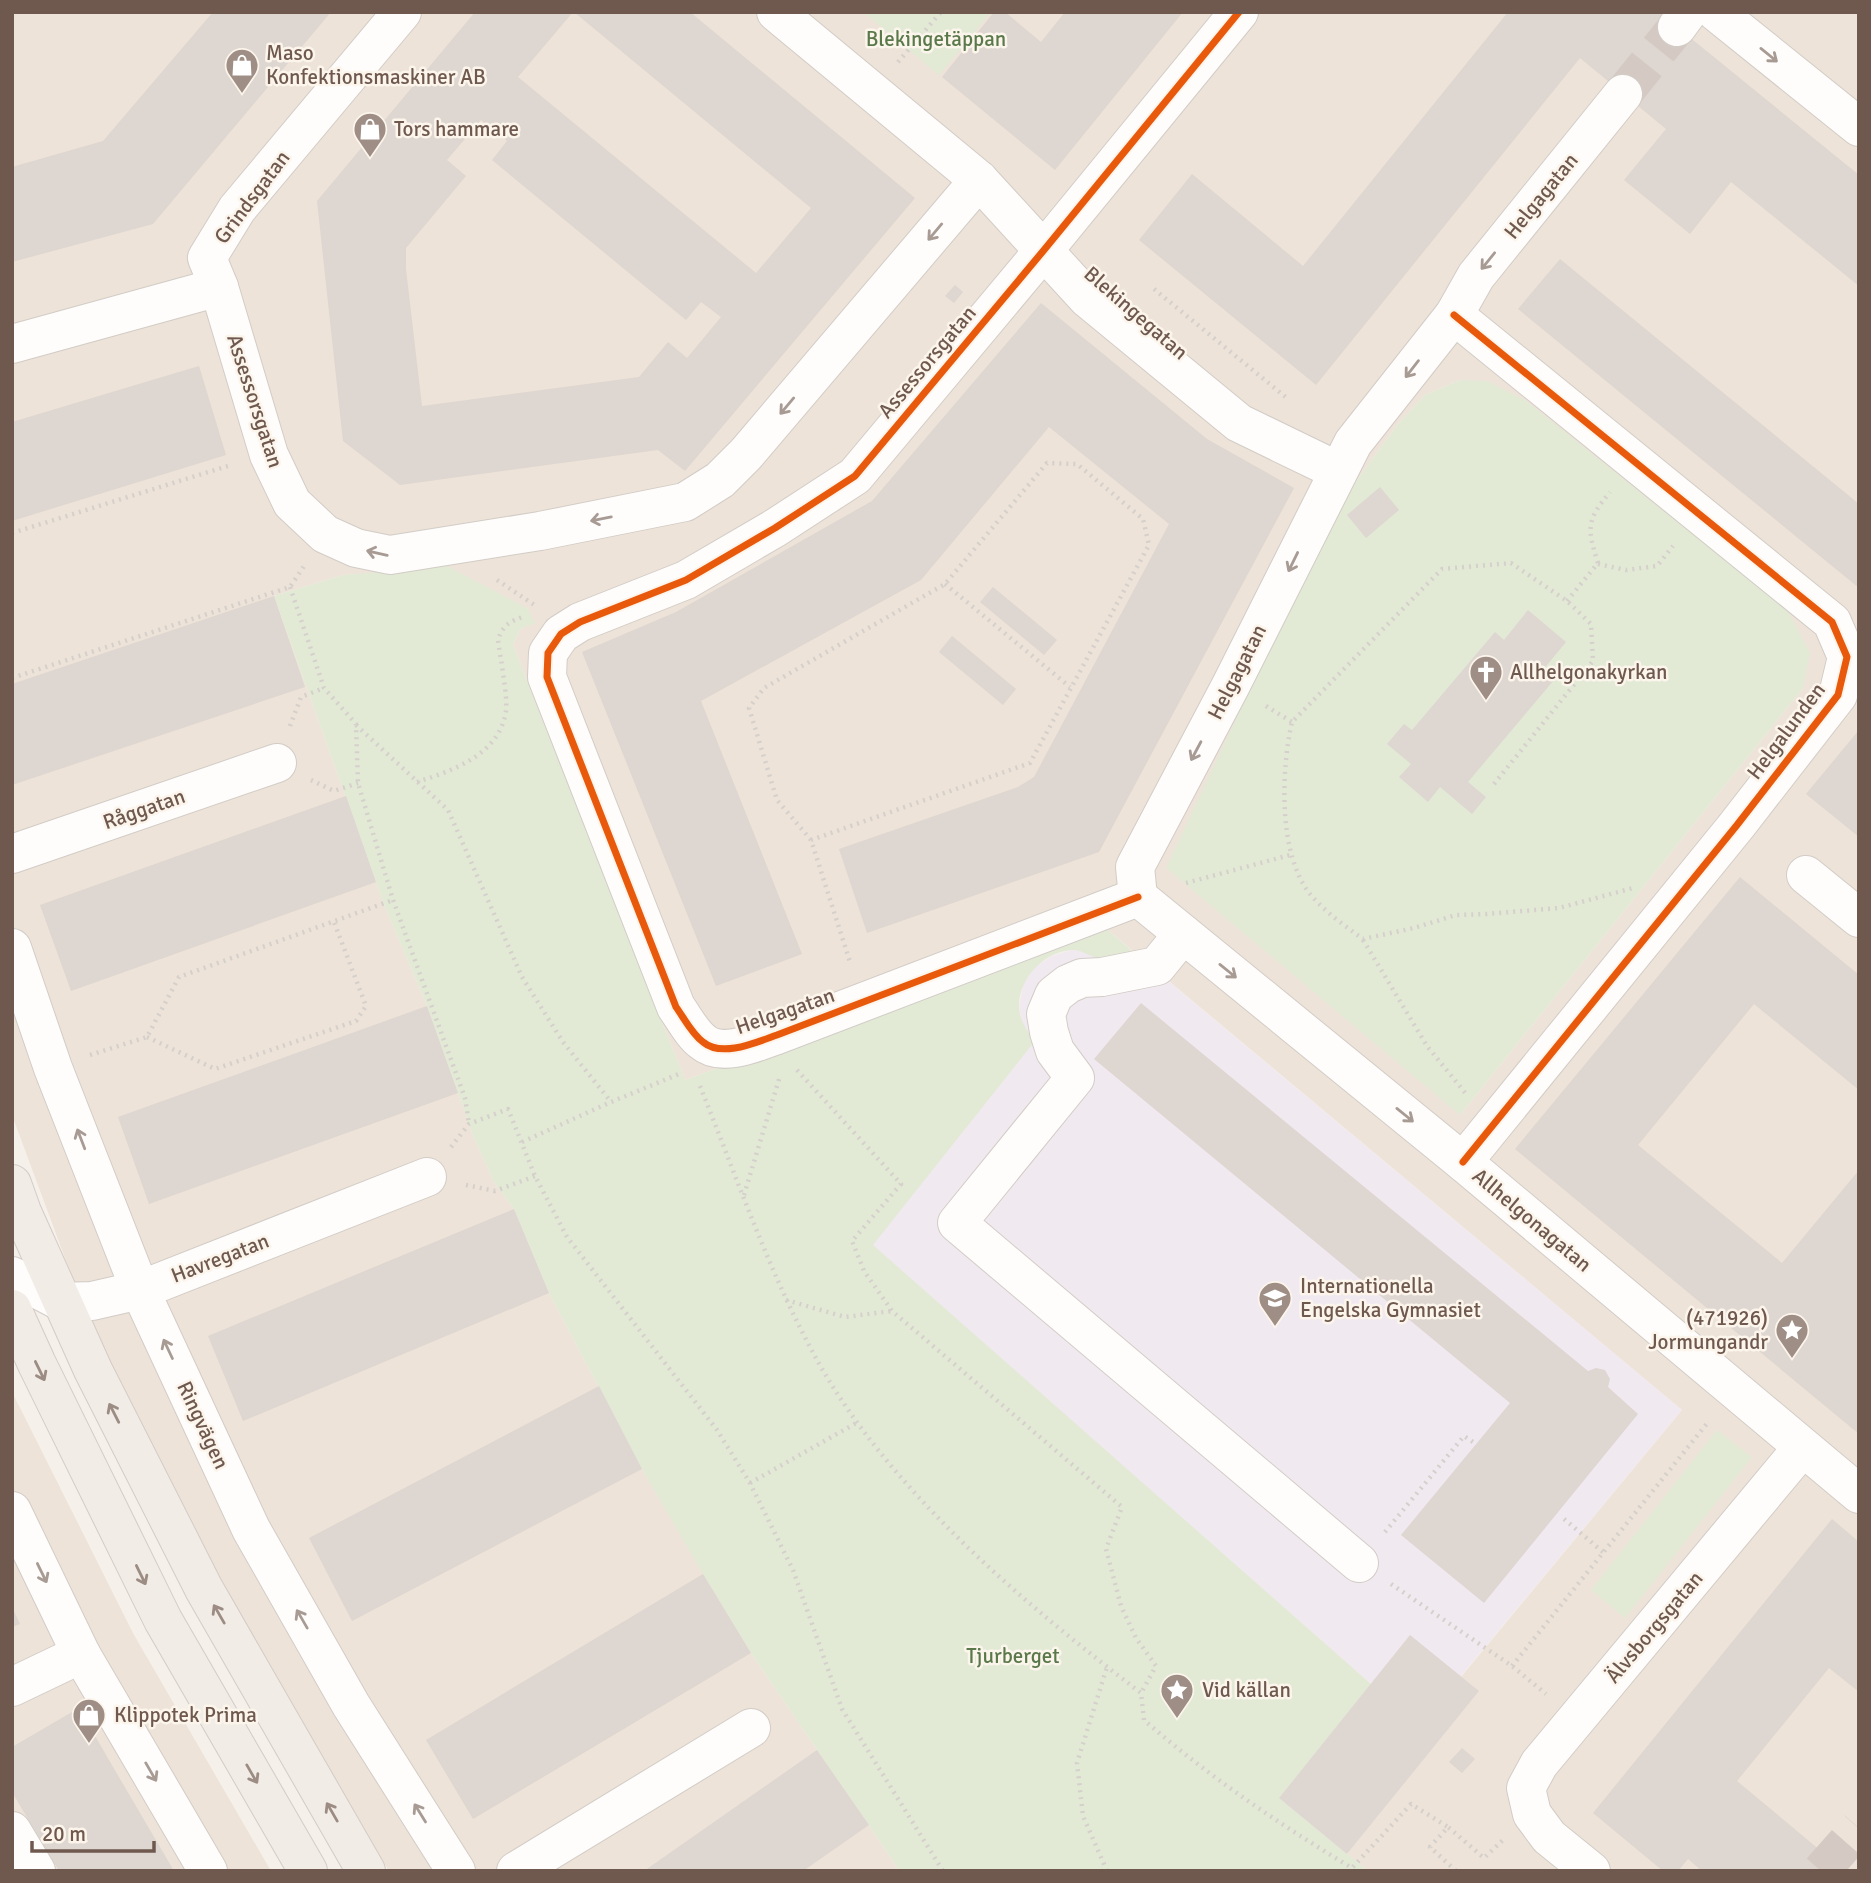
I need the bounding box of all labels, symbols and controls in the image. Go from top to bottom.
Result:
park label: Blekingetäppan [866,26,1006,52]
place label: Maso Konfektionsmaskiner AB [266,40,486,90]
shop icon: Maso Konfektionsmaskiner AB [223,46,261,95]
one-way arrow [1760,47,1778,63]
shop icon: Tors hammare [351,110,389,159]
place label: Tors hammare [394,116,519,142]
street label: Grindsgatan [209,145,295,249]
street label: Helgagatan [1498,148,1584,244]
one-way arrow [927,223,943,241]
one-way arrow [1480,252,1496,270]
street label: Blekingegatan [1079,261,1193,365]
street label: Assessorsgatan [872,300,982,424]
street label: Assessorsgatan [221,331,289,471]
one-way arrow [1404,359,1419,378]
one-way arrow [779,396,795,414]
one-way arrow [590,512,613,526]
one-way arrow [366,545,389,559]
one-way arrow [1285,551,1299,572]
street label: Helgagatan [1202,620,1272,724]
church icon: Allhelgonakyrkan [1467,653,1505,702]
place label: Allhelgonakyrkan [1510,659,1668,685]
street label: Helgalunden [1741,677,1831,785]
one-way arrow [1189,741,1203,761]
street label: Råggatan [100,783,188,835]
one-way arrow [1219,964,1237,979]
street label: Helgagatan [732,982,838,1040]
one-way arrow [1395,1107,1413,1123]
one-way arrow [73,1129,86,1151]
street label: Allhelgonagatan [1467,1163,1597,1277]
street label: Havregatan [167,1227,273,1289]
place label: Internationella Engelska Gymnasiet [1300,1273,1481,1323]
school or university icon: Internationella Engelska Gymnasiet [1256,1279,1294,1328]
place label: (471926) Jormungandr [1648,1305,1768,1355]
place icon: (471926) Jormungandr [1773,1311,1811,1360]
one-way arrow [161,1339,175,1360]
one-way arrow [34,1360,48,1381]
street label: Ringvägen [171,1377,235,1473]
one-way arrow [106,1403,120,1424]
one-way arrow [36,1562,49,1583]
one-way arrow [134,1564,148,1585]
street label: Älvsborgsgatan [1600,1566,1708,1688]
one-way arrow [212,1605,226,1625]
one-way arrow [295,1609,309,1629]
park label: Tjurberget [966,1643,1060,1669]
place icon: Vid källan [1158,1671,1196,1720]
place label: Vid källan [1202,1677,1291,1703]
shop icon: Klippotek Prima [70,1696,108,1745]
place label: Klippotek Prima [114,1702,257,1728]
one-way arrow [144,1762,158,1782]
one-way arrow [245,1763,259,1783]
one-way arrow [325,1802,339,1822]
one-way arrow [413,1803,427,1823]
scale bar [32,1810,154,1854]
text: 20 m [42,1821,86,1847]

